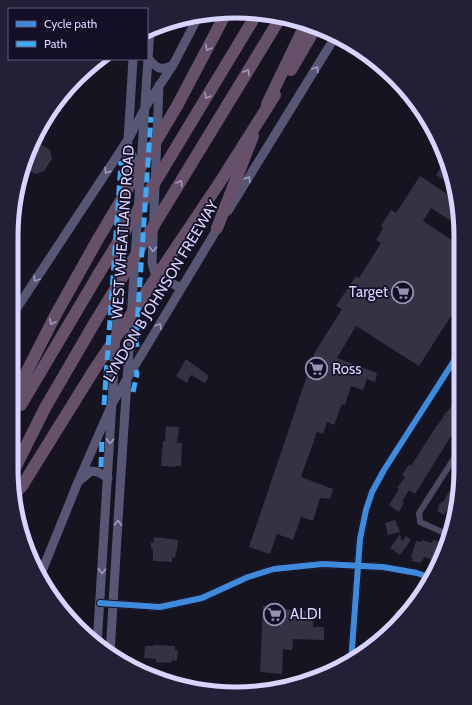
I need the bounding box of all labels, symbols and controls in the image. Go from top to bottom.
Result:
legend [8,8,148,60]
text: Cycle path [44,16,97,31]
text: Path [44,36,67,51]
one-way arrow [205,43,213,51]
one-way arrow [311,66,319,73]
one-way arrow [242,69,250,76]
one-way arrow [204,92,211,99]
street label: WEST WHEATLAND ROAD [108,144,138,320]
one-way arrow [104,167,112,174]
one-way arrow [243,176,250,183]
one-way arrow [175,180,182,187]
street label: LYNDON B JOHNSON FREEWAY [100,197,223,385]
one-way arrow [148,246,157,252]
one-way arrow [34,275,41,282]
supermarket icon: Target [390,279,416,305]
place label: Target [349,283,388,301]
one-way arrow [49,318,57,325]
one-way arrow [154,323,161,330]
supermarket icon: Ross [304,356,330,382]
place label: Ross [332,360,361,378]
one-way arrow [106,438,115,444]
one-way arrow [114,520,122,526]
one-way arrow [98,568,107,574]
supermarket icon: ALDI [261,601,287,627]
place label: ALDI [290,605,322,623]

